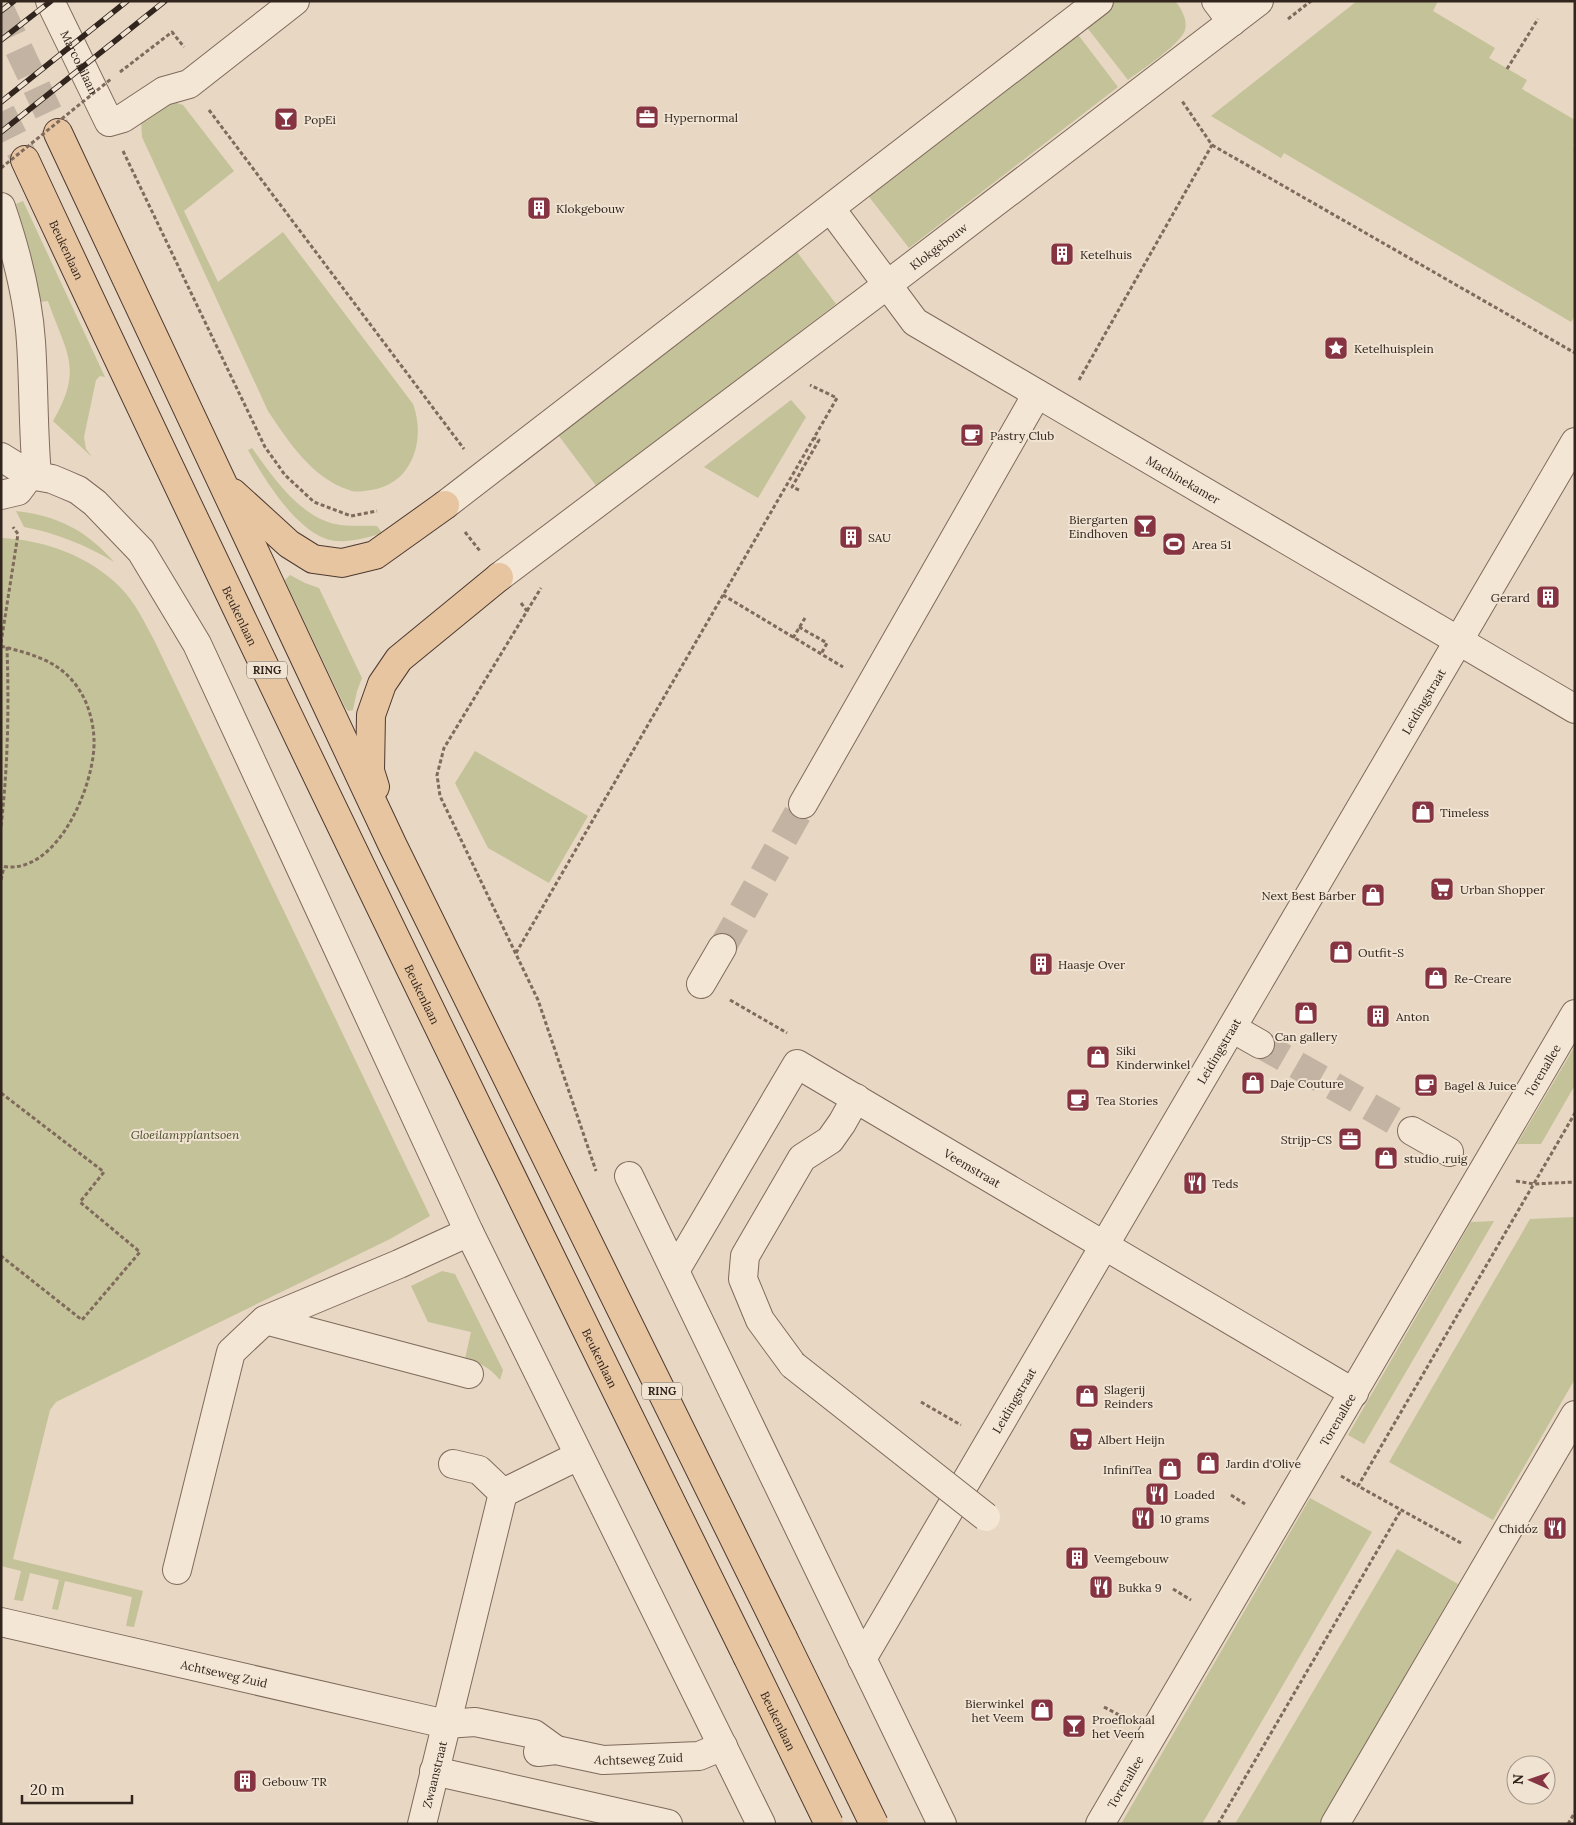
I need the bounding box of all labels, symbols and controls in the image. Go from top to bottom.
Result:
street label: Marconilaan [58,28,102,97]
office icon: Hypernormal [634,104,660,130]
bar icon: PopEi [273,106,299,132]
place label: Hypernormal [664,110,738,125]
place label: PopEi [304,112,336,127]
building icon: Klokgebouw [526,195,552,221]
place label: Klokgebouw [556,201,625,216]
street label: Beukenlaan [46,217,87,282]
street label: Klokgebouw [906,219,970,273]
building icon: Ketelhuis [1049,241,1075,267]
place label: Ketelhuis [1080,247,1133,262]
place icon: Ketelhuisplein [1323,335,1349,361]
place label: Ketelhuisplein [1354,341,1434,356]
cafe icon: Pastry Club [959,422,985,448]
place label: Pastry Club [990,428,1054,443]
street label: Machinekamer [1144,452,1224,507]
place label: Biergarten Eindhoven [1069,512,1128,541]
bar icon: Biergarten Eindhoven [1132,513,1158,539]
building icon: SAU [838,524,864,550]
place label: SAU [868,530,891,545]
sports icon: Area 51 [1161,531,1187,557]
place label: Area 51 [1191,537,1231,552]
street label: Beukenlaan [220,583,261,648]
building icon: Gerard [1535,584,1561,610]
place label: Gerard [1491,590,1530,605]
road number: RING [247,662,287,678]
street label: Leidingstraat [1398,665,1448,737]
shop icon: Timeless [1410,799,1436,825]
place label: Timeless [1440,805,1490,820]
supermarket icon: Urban Shopper [1429,876,1455,902]
shop icon: Next Best Barber [1360,882,1386,908]
place label: Urban Shopper [1460,882,1546,897]
place label: Next Best Barber [1262,888,1357,903]
shop icon: Outfit-S [1328,939,1354,965]
place label: Outfit-S [1358,945,1404,960]
building icon: Haasje Over [1028,951,1054,977]
place label: Haasje Over [1058,957,1126,972]
street label: Beukenlaan [402,962,443,1026]
shop icon: Re-Creare [1423,965,1449,991]
place label: Re-Creare [1454,971,1512,986]
shop icon: Can gallery [1293,1000,1319,1026]
building icon: Anton [1365,1003,1391,1029]
place label: Anton [1395,1009,1430,1024]
street label: Leidingstraat [1193,1015,1244,1086]
place label: Can gallery [1275,1029,1338,1044]
street label: Torenallee [1521,1041,1564,1099]
place label: Siki Kinderwinkel [1116,1043,1190,1072]
shop icon: Siki Kinderwinkel [1085,1044,1111,1070]
shop icon: Daje Couture [1240,1070,1266,1096]
cafe icon: Bagel & Juice [1413,1072,1439,1098]
place label: Daje Couture [1270,1076,1344,1091]
place label: Bagel & Juice [1444,1078,1517,1093]
cafe icon: Tea Stories [1065,1087,1091,1113]
place label: Tea Stories [1096,1093,1158,1108]
office icon: Strijp-CS [1337,1126,1363,1152]
park label: Gloeilampplantsoen [131,1127,240,1142]
place label: Strijp-CS [1281,1132,1332,1147]
street label: Veemstraat [940,1145,1004,1190]
shop icon: studio .ruig [1373,1145,1399,1171]
place label: studio .ruig [1404,1151,1468,1166]
restaurant icon: Teds [1182,1170,1208,1196]
place label: Teds [1212,1176,1239,1191]
street label: Beukenlaan [579,1326,621,1390]
street label: Leidingstraat [989,1364,1039,1436]
road number: RING [642,1382,682,1400]
place label: Slagerij Reinders [1104,1382,1153,1411]
shop icon: Slagerij Reinders [1074,1383,1100,1409]
street label: Torenallee [1316,1390,1359,1449]
supermarket icon: Albert Heijn [1068,1426,1094,1452]
place label: Albert Heijn [1097,1432,1165,1447]
shop icon: Jardin d'Olive [1195,1450,1221,1476]
shop icon: InfiniTea [1157,1456,1183,1482]
place label: Jardin d'Olive [1225,1456,1301,1471]
place label: InfiniTea [1103,1462,1152,1477]
restaurant icon: Loaded [1144,1481,1170,1507]
place label: Loaded [1174,1487,1215,1502]
restaurant icon: 10 grams [1130,1505,1156,1531]
place label: 10 grams [1160,1511,1210,1526]
restaurant icon: Chidóz [1542,1515,1568,1541]
place label: Chidóz [1499,1521,1538,1536]
building icon: Veemgebouw [1064,1545,1090,1571]
place label: Veemgebouw [1093,1551,1169,1566]
restaurant icon: Bukka 9 [1088,1574,1114,1600]
place label: Bukka 9 [1118,1580,1162,1595]
street label: Achtseweg Zuid [178,1656,269,1690]
street label: Beukenlaan [758,1689,799,1753]
place label: Bierwinkel het Veem [965,1696,1024,1725]
shop icon: Bierwinkel het Veem [1029,1697,1055,1723]
place label: Proeflokaal het Veem [1092,1712,1155,1741]
bar icon: Proeflokaal het Veem [1061,1713,1087,1739]
street label: Zwaanstraat [419,1739,450,1810]
street label: Achtseweg Zuid [592,1749,683,1768]
street label: Torenallee [1103,1752,1146,1811]
north arrow [1506,1755,1556,1805]
building icon: Gebouw TR [232,1768,258,1794]
scale bar [22,1772,132,1804]
place label: Gebouw TR [262,1774,327,1789]
text: N [1509,1774,1527,1785]
text: 20 m [30,1780,65,1799]

